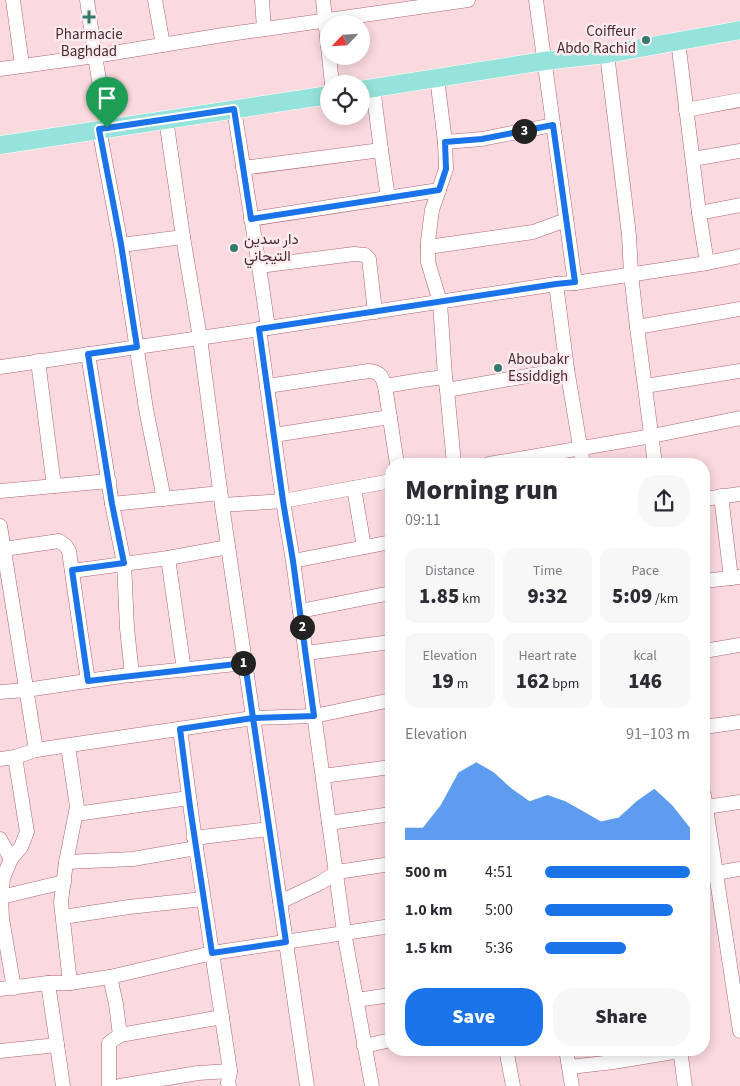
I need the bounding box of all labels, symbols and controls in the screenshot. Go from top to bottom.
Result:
marker: Pharmacie Baghdad [83,11,95,23]
north arrow [320,15,370,65]
map controls [320,15,370,125]
place label: Coiffeur Abdo Rachid [557,21,637,59]
place label: Pharmacie Baghdad [55,24,123,62]
marker: Coiffeur Abdo Rachid [640,34,652,46]
button: locate [320,75,370,125]
pin [86,77,128,128]
icon: arrive [93,84,121,112]
pin: 3 [512,118,536,144]
text: 3 [521,121,528,141]
place label: دار سدين التيجاني [244,229,299,269]
marker: دار سدين التيجاني [228,242,240,254]
place label: Aboubakr Essiddigh [508,349,570,387]
marker: Aboubakr Essiddigh [492,362,504,374]
text: Morning run [405,470,558,510]
button: share [638,475,690,527]
text: 09:11 [405,509,441,531]
text: Distance [425,561,475,581]
text: Time [533,561,562,581]
text: Pace [631,561,659,581]
text: 1.85 [419,581,459,611]
text: 9:32 [527,581,568,611]
text: 5:09 [612,581,652,611]
text: km [459,589,481,609]
text: /km [652,589,678,609]
pin: 2 [290,614,314,640]
text: 2 [299,617,306,637]
text: Elevation [423,646,477,666]
text: Heart rate [518,646,577,666]
text: kcal [633,646,657,666]
pin: 1 [230,650,256,676]
text: 1 [240,653,247,673]
text: 19 [431,666,454,696]
text: 162 [516,666,549,696]
text: 146 [628,666,662,696]
text: m [454,674,468,694]
text: bpm [549,674,579,694]
text: Elevation [405,723,467,745]
text: 91–103 m [626,723,690,745]
text: 500 m [405,861,447,883]
text: 4:51 [485,861,513,883]
text: 1.0 km [405,899,452,921]
text: 5:00 [485,899,513,921]
text: 1.5 km [405,937,452,959]
text: 5:36 [485,937,513,959]
button: Save [405,988,543,1046]
button: Share [553,988,690,1046]

